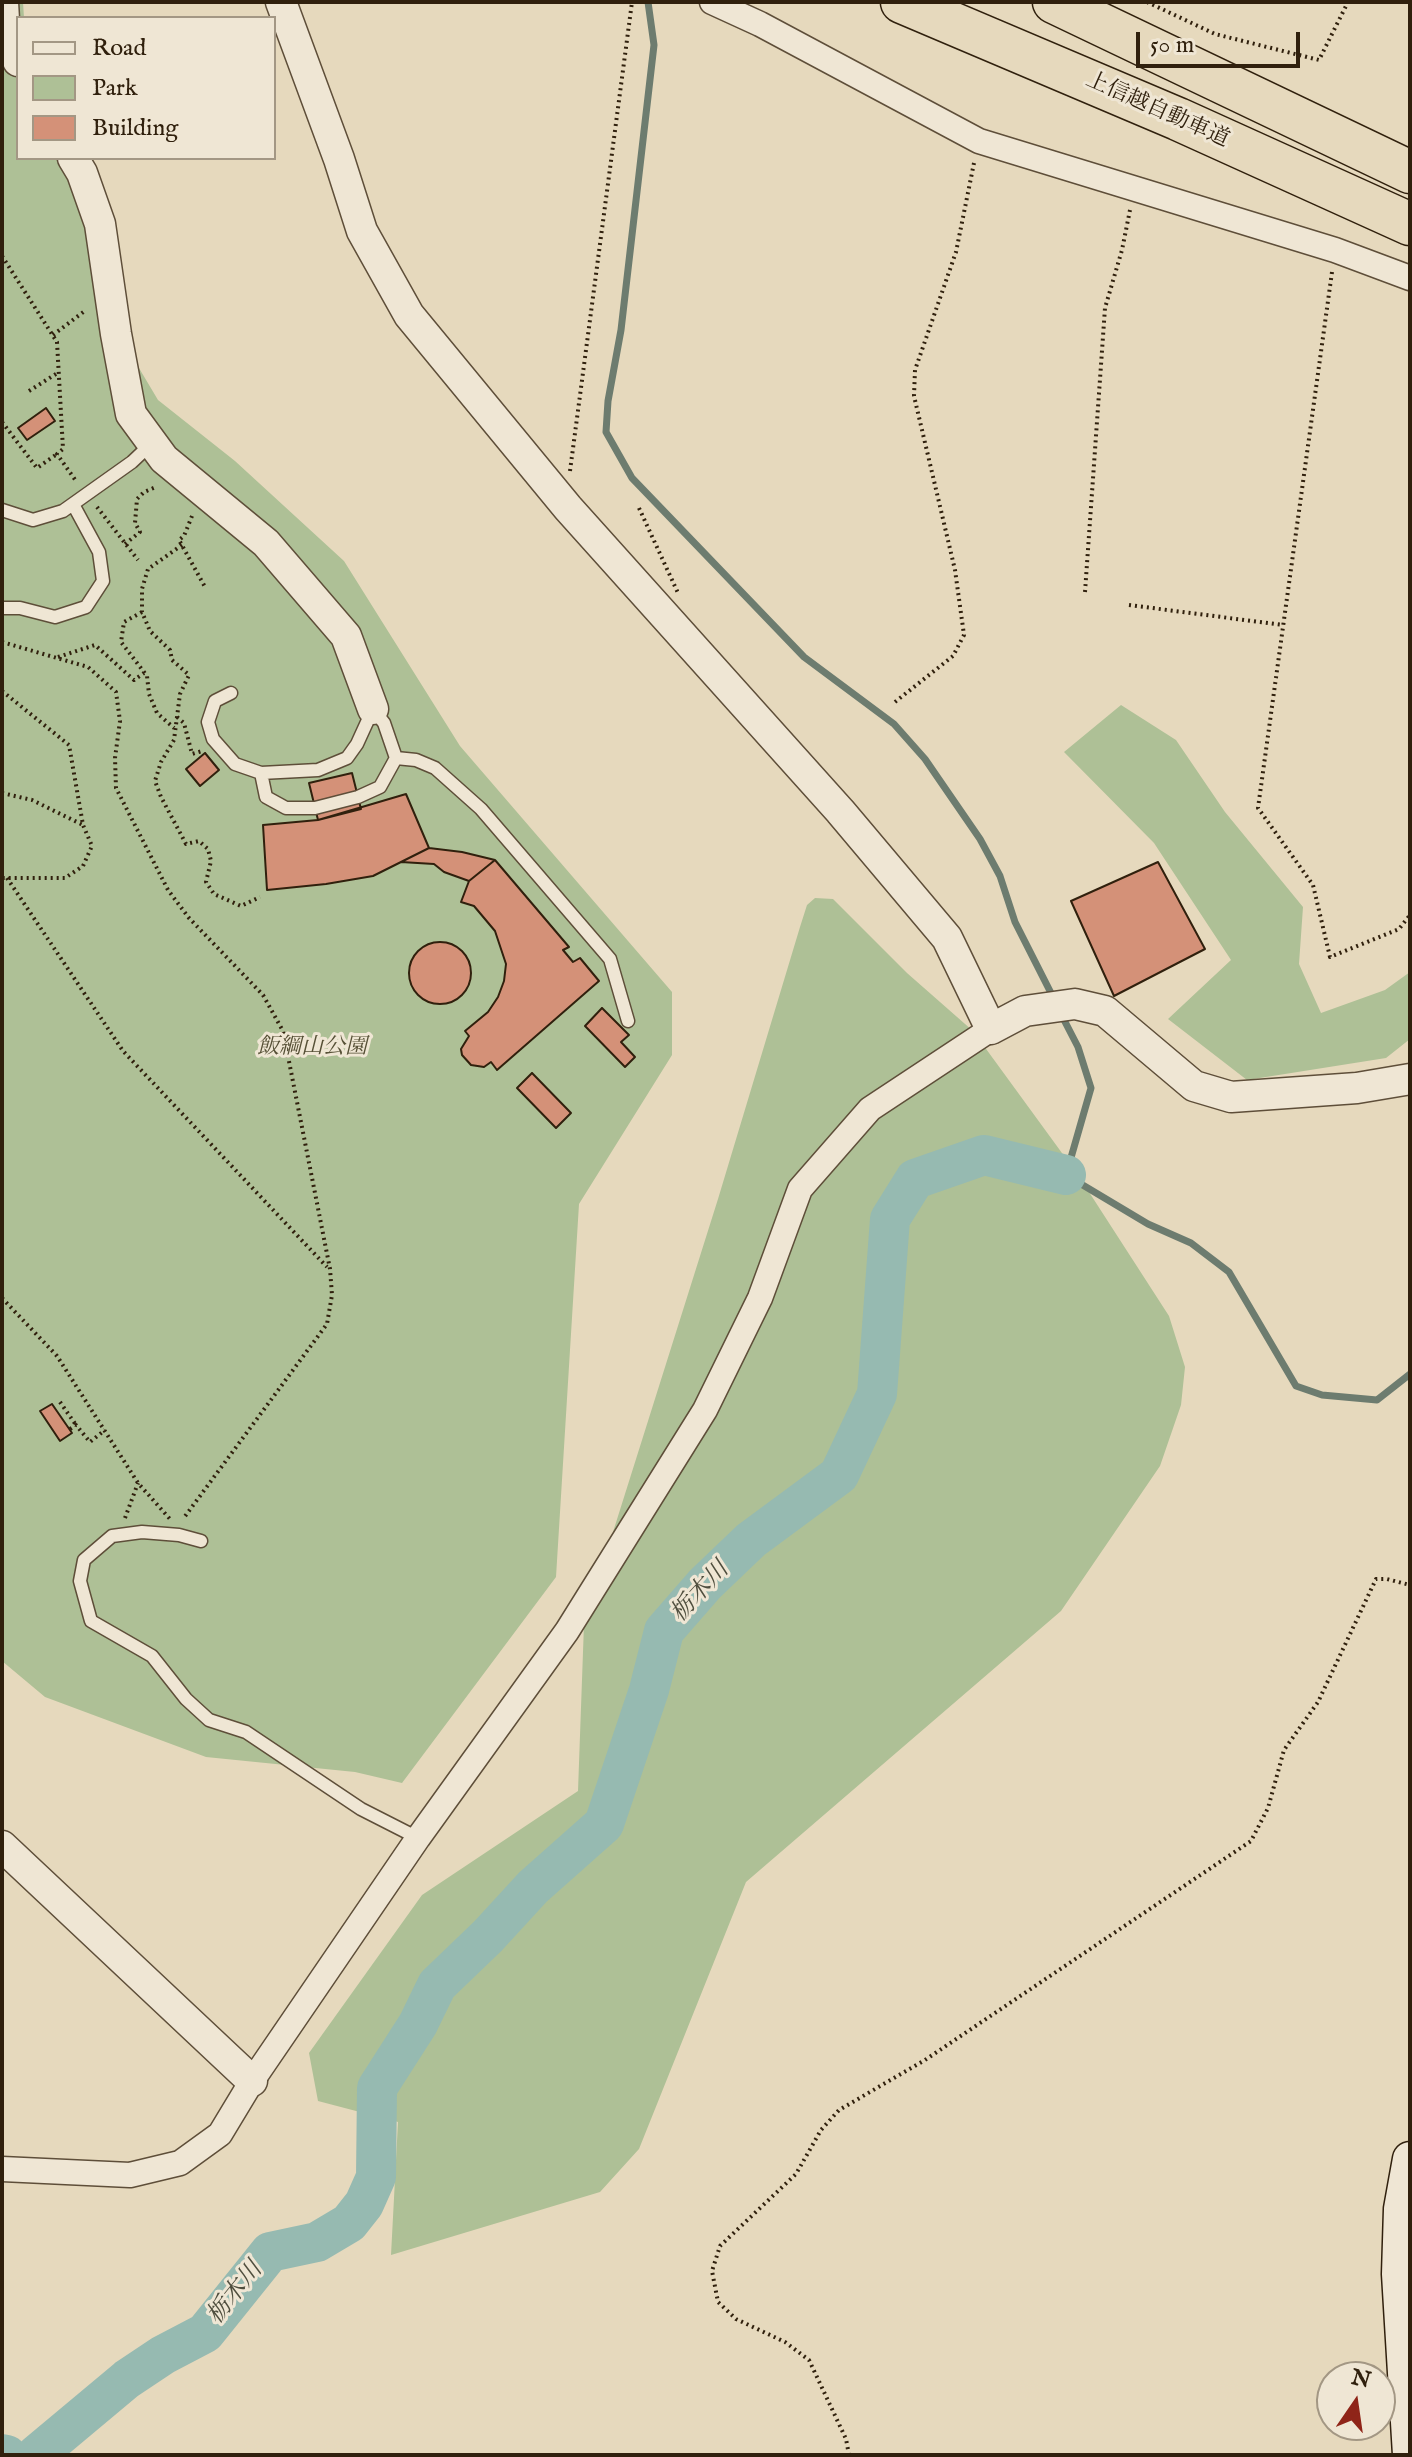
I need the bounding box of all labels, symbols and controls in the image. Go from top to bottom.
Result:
legend [16,16,276,160]
scale bar [1140,16,1304,66]
text: 50 m [1150,30,1194,61]
text: Road [92,33,146,64]
street label: 上信越自動車道 [1081,68,1233,154]
text: Park [92,73,138,104]
text: Building [92,113,178,144]
park label: 飯綱山公園 [257,1035,367,1061]
water label: 栃木川 [666,1557,736,1629]
water label: 栃木川 [202,2257,270,2331]
north arrow [1316,2361,1396,2441]
text: N [1349,2364,1373,2395]

